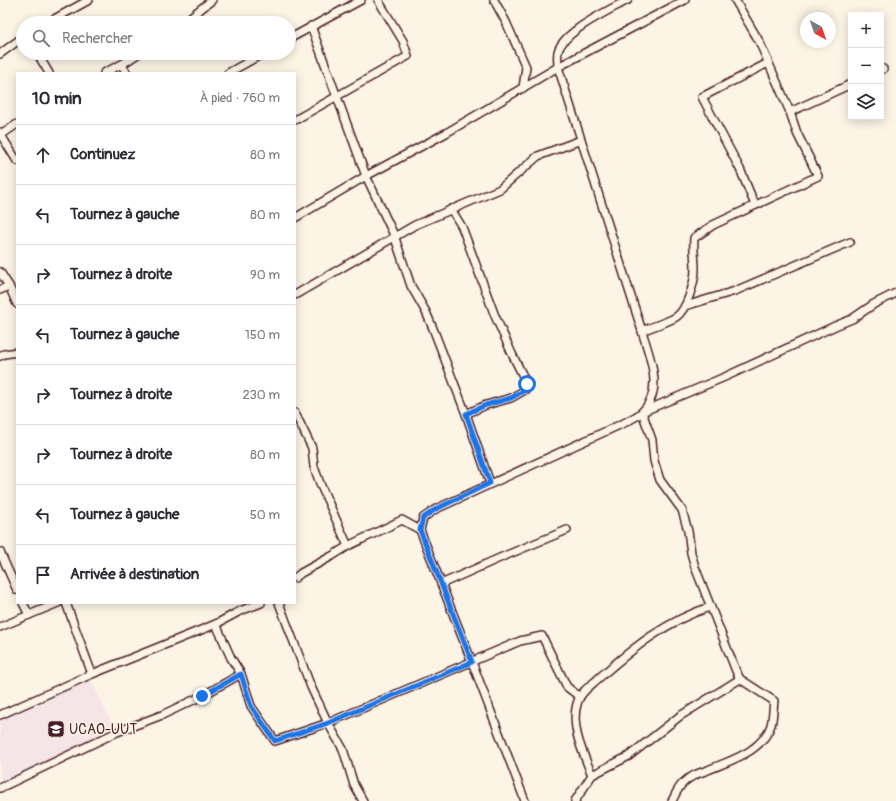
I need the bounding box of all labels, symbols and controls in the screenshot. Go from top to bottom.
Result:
north arrow [800,12,836,48]
map controls [848,12,884,120]
button: + [848,12,884,48]
search box [16,16,296,60]
icon: search [30,27,52,49]
text: Rechercher [62,29,133,48]
button: − [848,48,884,84]
button: layers [848,84,884,120]
text: 10 min [32,88,82,109]
text: À pied · 760 m [200,90,280,106]
icon: ahead [32,144,54,166]
text: Continuez [70,145,135,164]
text: 80 m [250,147,280,163]
icon: left [32,204,54,226]
text: Tournez à gauche [70,205,180,224]
text: 80 m [250,207,280,223]
icon: right [32,264,54,286]
text: Tournez à droite [70,265,172,284]
text: 90 m [250,267,280,283]
icon: left [32,324,54,346]
text: Tournez à gauche [70,325,180,344]
text: 150 m [245,327,280,343]
route start [518,375,536,393]
icon: right [32,384,54,406]
text: Tournez à droite [70,385,172,404]
text: 230 m [243,387,280,403]
icon: right [32,444,54,466]
text: Tournez à droite [70,445,172,464]
text: 80 m [250,447,280,463]
icon: left [32,504,54,526]
text: Tournez à gauche [70,505,180,524]
text: 50 m [250,507,280,523]
icon: arrive [32,564,54,586]
text: Arrivée à destination [70,565,199,584]
route end [193,687,211,705]
school or university icon: UCAO-UUT [46,719,66,739]
place label: UCAO-UUT [69,721,137,738]

